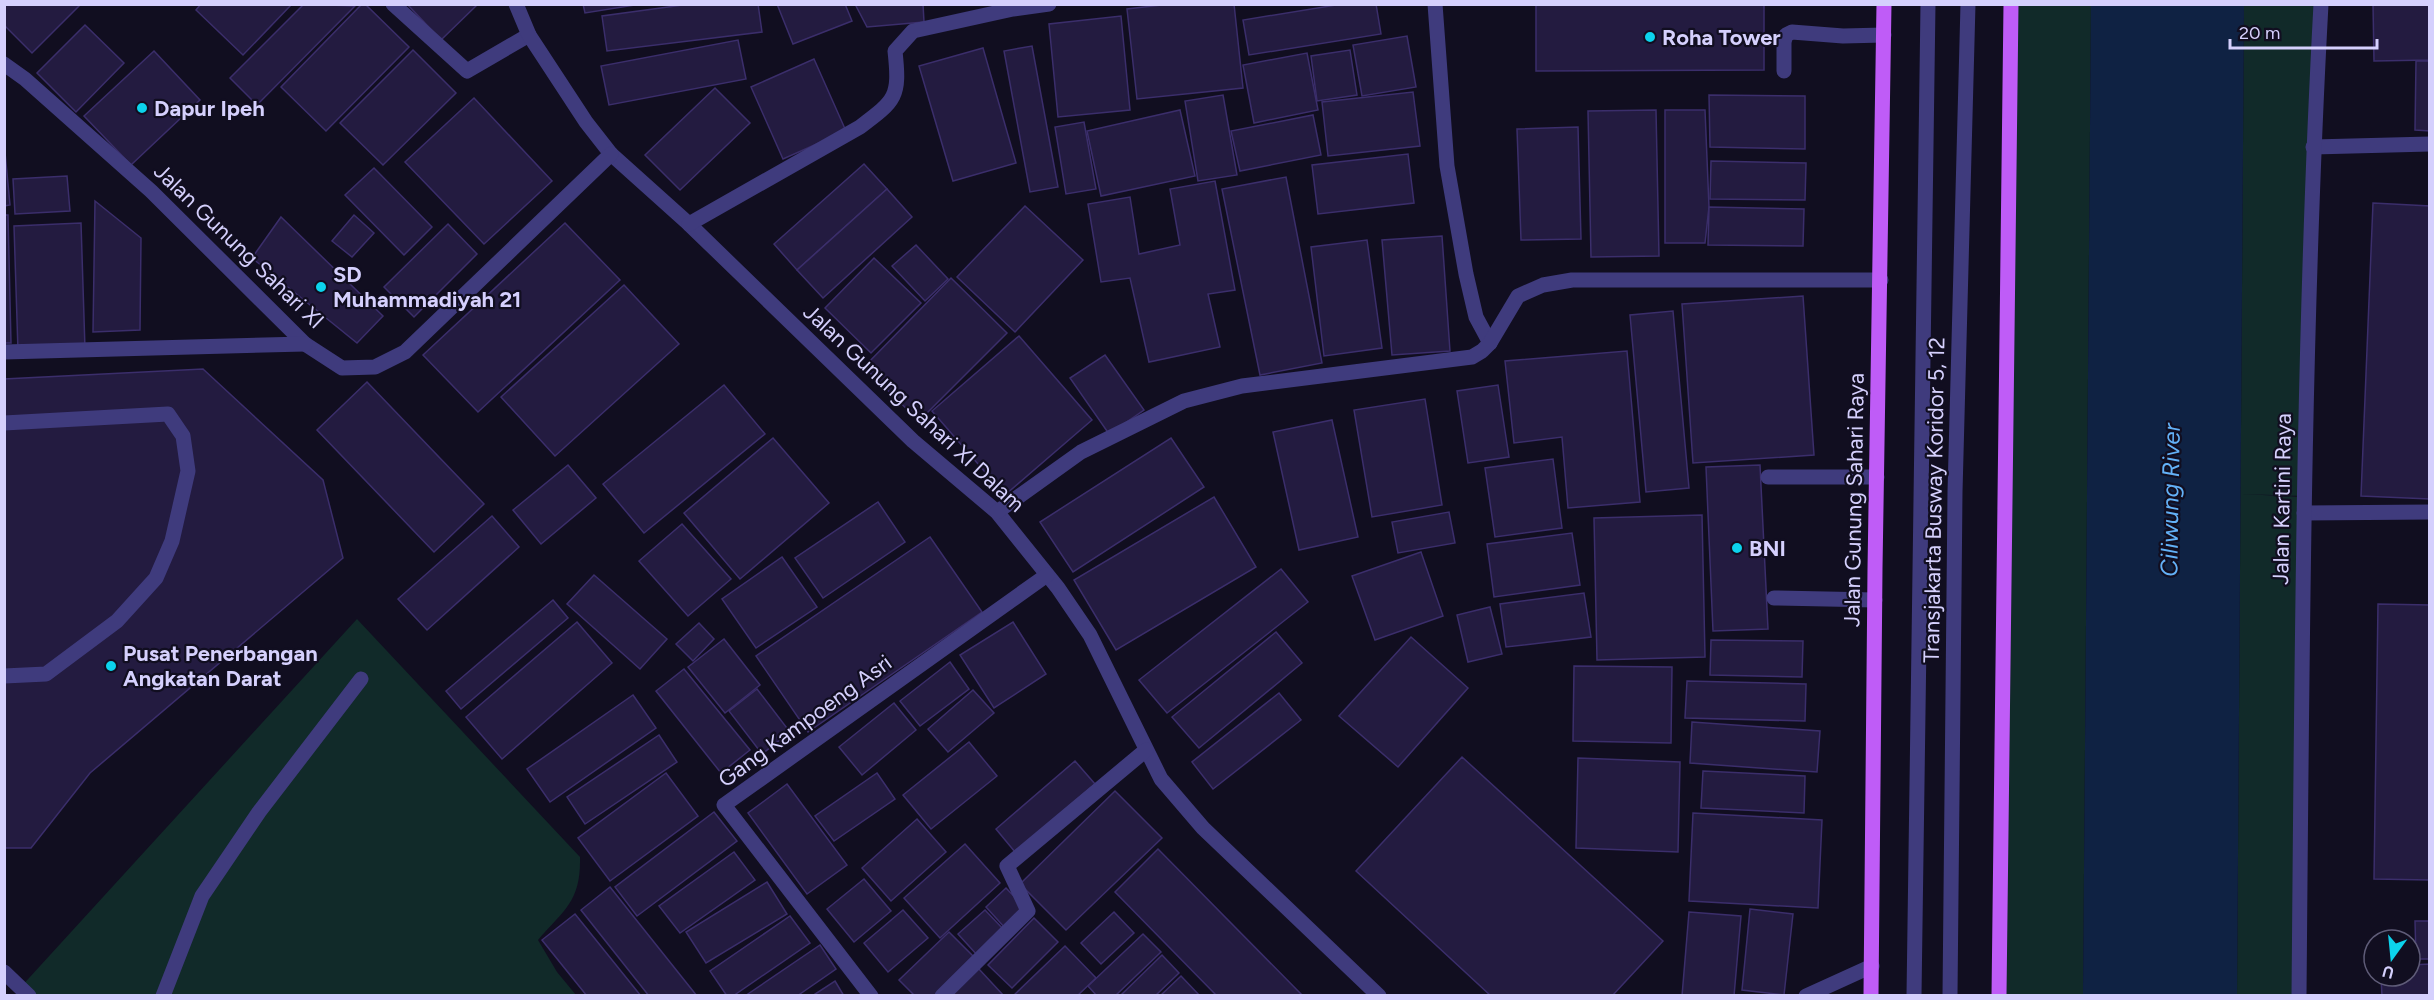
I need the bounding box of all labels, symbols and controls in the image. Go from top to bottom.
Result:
scale bar [2230,12,2377,50]
text: 20 m [2239,22,2280,44]
place label: Roha Tower [1662,24,1781,51]
marker: Roha Tower [1643,30,1657,44]
place label: Dapur Ipeh [154,95,265,122]
marker: Dapur Ipeh [135,101,149,115]
street label: Jalan Gunung Sahari XI [148,158,330,334]
place label: SD Muhammadiyah 21 [333,261,521,313]
marker: SD Muhammadiyah 21 [314,280,328,294]
street label: Jalan Gunung Sahari XI Dalam [798,298,1030,518]
street label: Transjakarta Busway Koridor 5, 12 [1918,337,1950,663]
street label: Jalan Gunung Sahari Raya [1838,373,1870,627]
street label: Jalan Kartini Raya [2267,413,2297,585]
water label: Ciliwung River [2154,422,2186,577]
place label: BNI [1749,535,1786,562]
marker: BNI [1730,541,1744,555]
place label: Pusat Penerbangan Angkatan Darat [123,640,318,692]
street label: Gang Kampoeng Asri [713,649,897,793]
marker: Pusat Penerbangan Angkatan Darat [104,659,118,673]
north arrow [2362,928,2422,988]
text: U [2380,961,2396,983]

